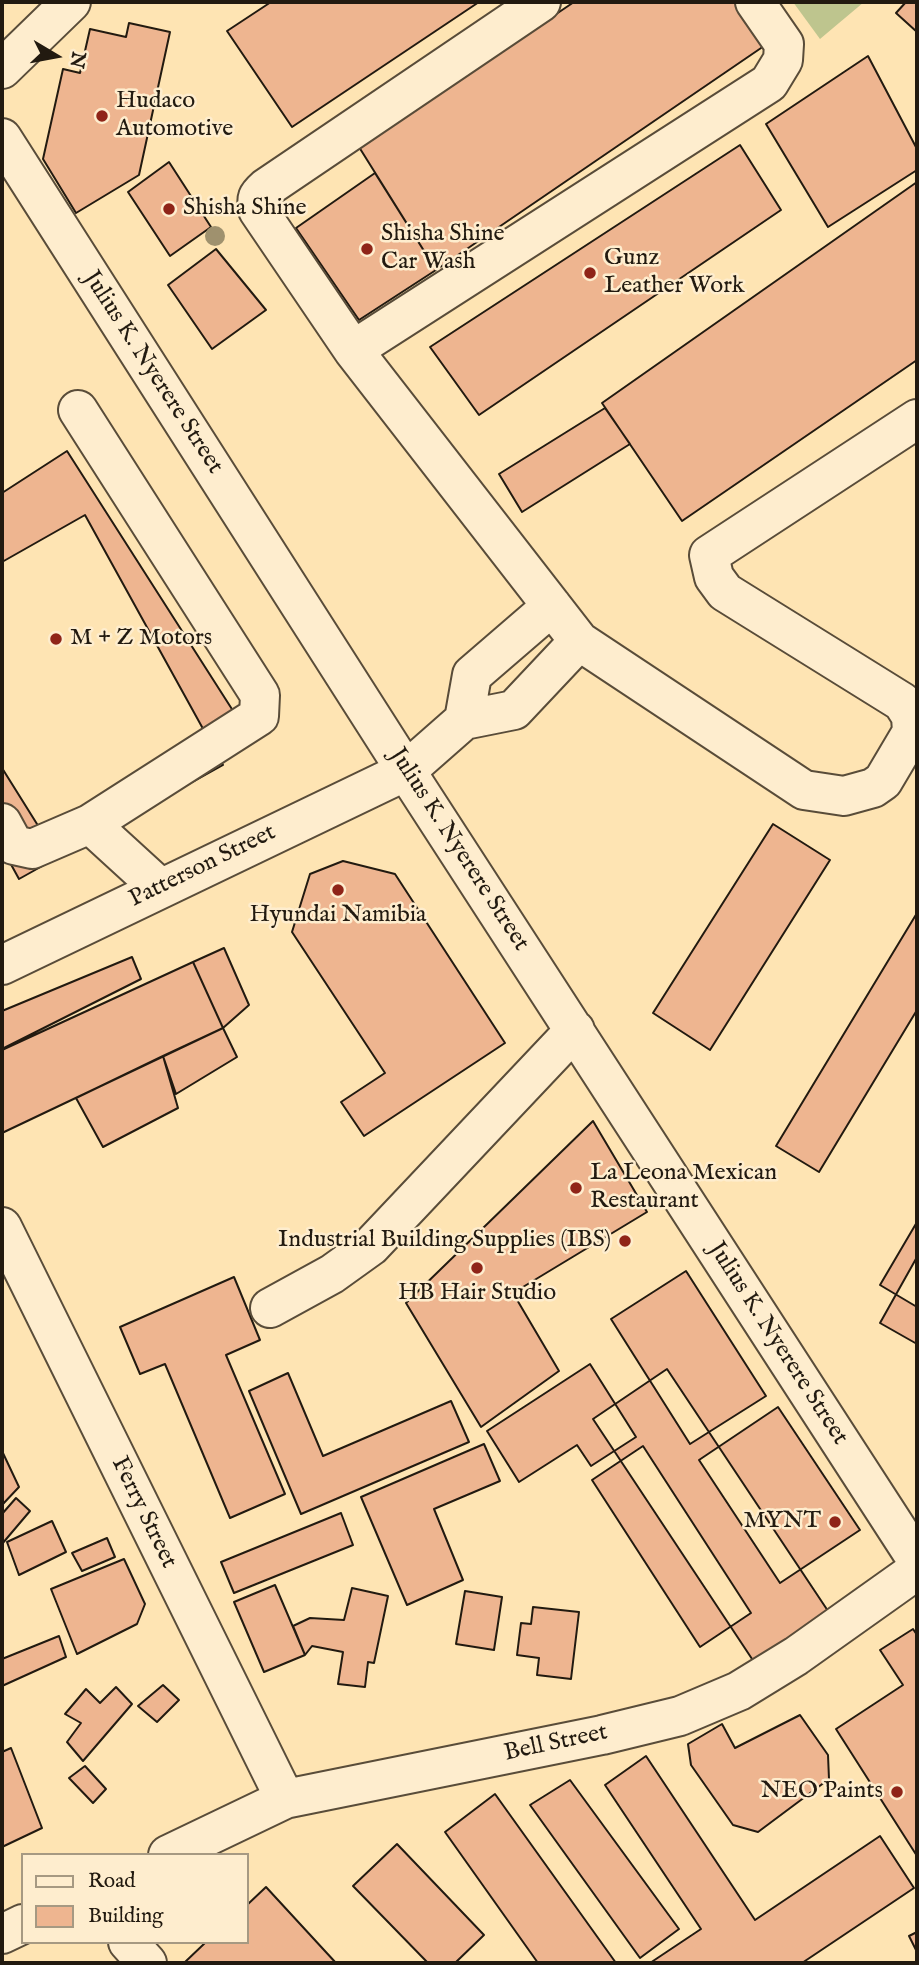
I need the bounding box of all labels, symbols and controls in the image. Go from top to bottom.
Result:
north arrow [21,21,91,91]
text: N [63,49,90,70]
place label: Hudaco Automotive [116,88,233,144]
marker: Hudaco Automotive [94,108,110,124]
place label: Shisha Shine [183,195,307,223]
marker: Shisha Shine [161,201,177,217]
place label: Shisha Shine Car Wash [381,221,505,277]
marker: Shisha Shine Car Wash [359,241,375,257]
place label: Gunz Leather Work [604,245,745,301]
marker: Gunz Leather Work [582,265,598,281]
street label: Julius K. Nyerere Street [76,266,228,480]
place label: M + Z Motors [70,625,212,653]
marker: M + Z Motors [48,631,64,647]
street label: Julius K. Nyerere Street [382,743,534,957]
street label: Patterson Street [125,819,281,915]
marker: Hyundai Namibia [330,882,346,898]
place label: Hyundai Namibia [250,902,426,930]
place label: La Leona Mexican Restaurant [590,1160,777,1216]
marker: La Leona Mexican Restaurant [568,1180,584,1196]
place label: Industrial Building Supplies (IBS) [278,1227,611,1255]
marker: Industrial Building Supplies (IBS) [617,1233,633,1249]
street label: Julius K. Nyerere Street [701,1237,853,1451]
marker: HB Hair Studio [469,1260,485,1276]
place label: HB Hair Studio [398,1280,556,1308]
street label: Ferry Street [104,1453,182,1573]
place label: MYNT [743,1508,821,1536]
marker: MYNT [827,1514,843,1530]
street label: Bell Street [502,1719,610,1769]
place label: NEO Paints [761,1778,883,1806]
marker: NEO Paints [889,1784,905,1800]
legend [21,1853,248,1944]
text: Road [88,1868,135,1895]
text: Building [88,1903,163,1930]

